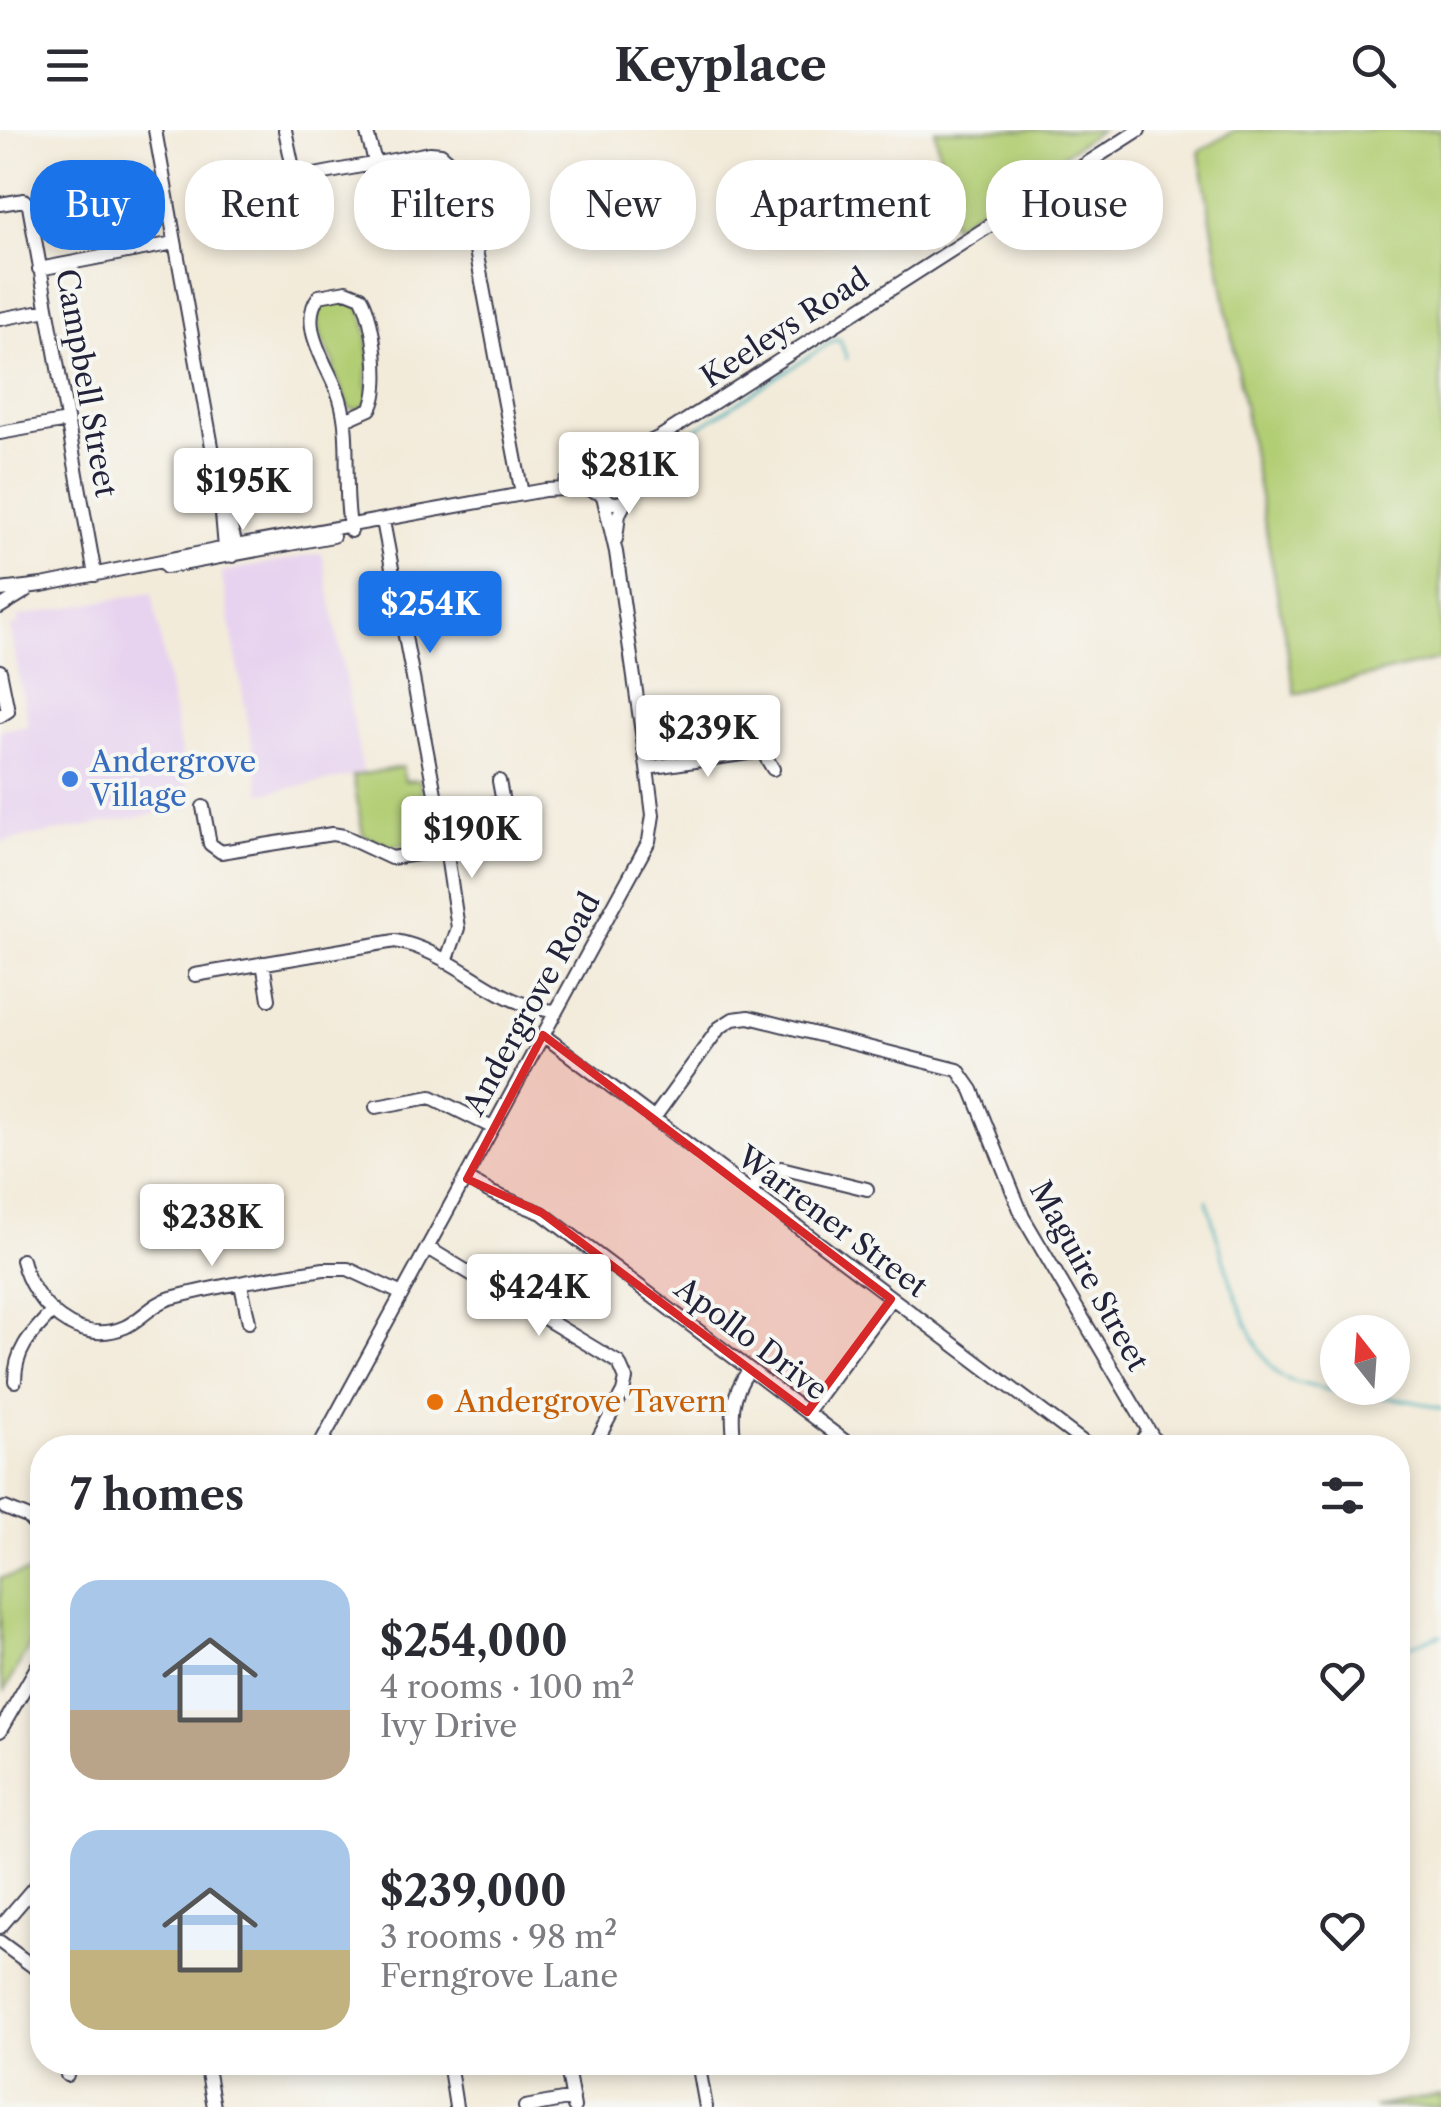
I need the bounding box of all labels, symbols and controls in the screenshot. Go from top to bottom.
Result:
text: Keyplace [614,37,827,93]
icon: menu [40,38,95,93]
icon: search [1346,38,1401,93]
chip: Buy [30,160,165,250]
chip: Rent [185,160,334,250]
chip: Filters [354,160,530,250]
chip: New [550,160,696,250]
chip: Apartment [716,160,966,250]
chip: House [986,160,1163,250]
street label: Keeleys Road [694,260,876,396]
street label: Campbell Street [48,266,125,500]
pin: $281K [559,432,699,517]
text: $281K [581,445,677,484]
pin: $195K [173,448,313,533]
text: $195K [196,461,290,500]
pin: $254K [360,571,500,656]
text: $254K [381,584,479,623]
pin: $239K [638,695,778,780]
text: $239K [658,708,758,747]
place label: Andergrove Village [89,743,256,814]
marker: Andergrove Village [59,768,81,790]
pin: $190K [402,796,542,881]
text: $190K [423,809,521,848]
street label: Andergrove Road [455,886,608,1122]
street label: Warrener Street [729,1138,935,1305]
street label: Maguire Street [1022,1174,1157,1378]
pin: $238K [142,1184,282,1269]
text: $238K [162,1197,262,1236]
pin: $424K [469,1254,609,1339]
text: $424K [489,1267,589,1306]
street label: Apollo Drive [667,1269,835,1408]
north arrow [1320,1315,1410,1405]
map controls [1320,1315,1410,1405]
place label: Andergrove Tavern [454,1383,727,1420]
marker: Andergrove Tavern [424,1391,446,1413]
icon: filters [1315,1468,1370,1523]
text: 7 homes [70,1469,244,1521]
text: $254,000 [380,1615,568,1667]
icon: home [150,1620,270,1740]
icon: heart [1315,1653,1370,1708]
text: 4 rooms · 100 m² [380,1667,635,1706]
text: Ivy Drive [380,1706,517,1745]
text: $239,000 [380,1865,567,1917]
icon: home [150,1870,270,1990]
icon: heart [1315,1903,1370,1958]
text: 3 rooms · 98 m² [380,1917,617,1956]
text: Ferngrove Lane [380,1956,618,1995]

